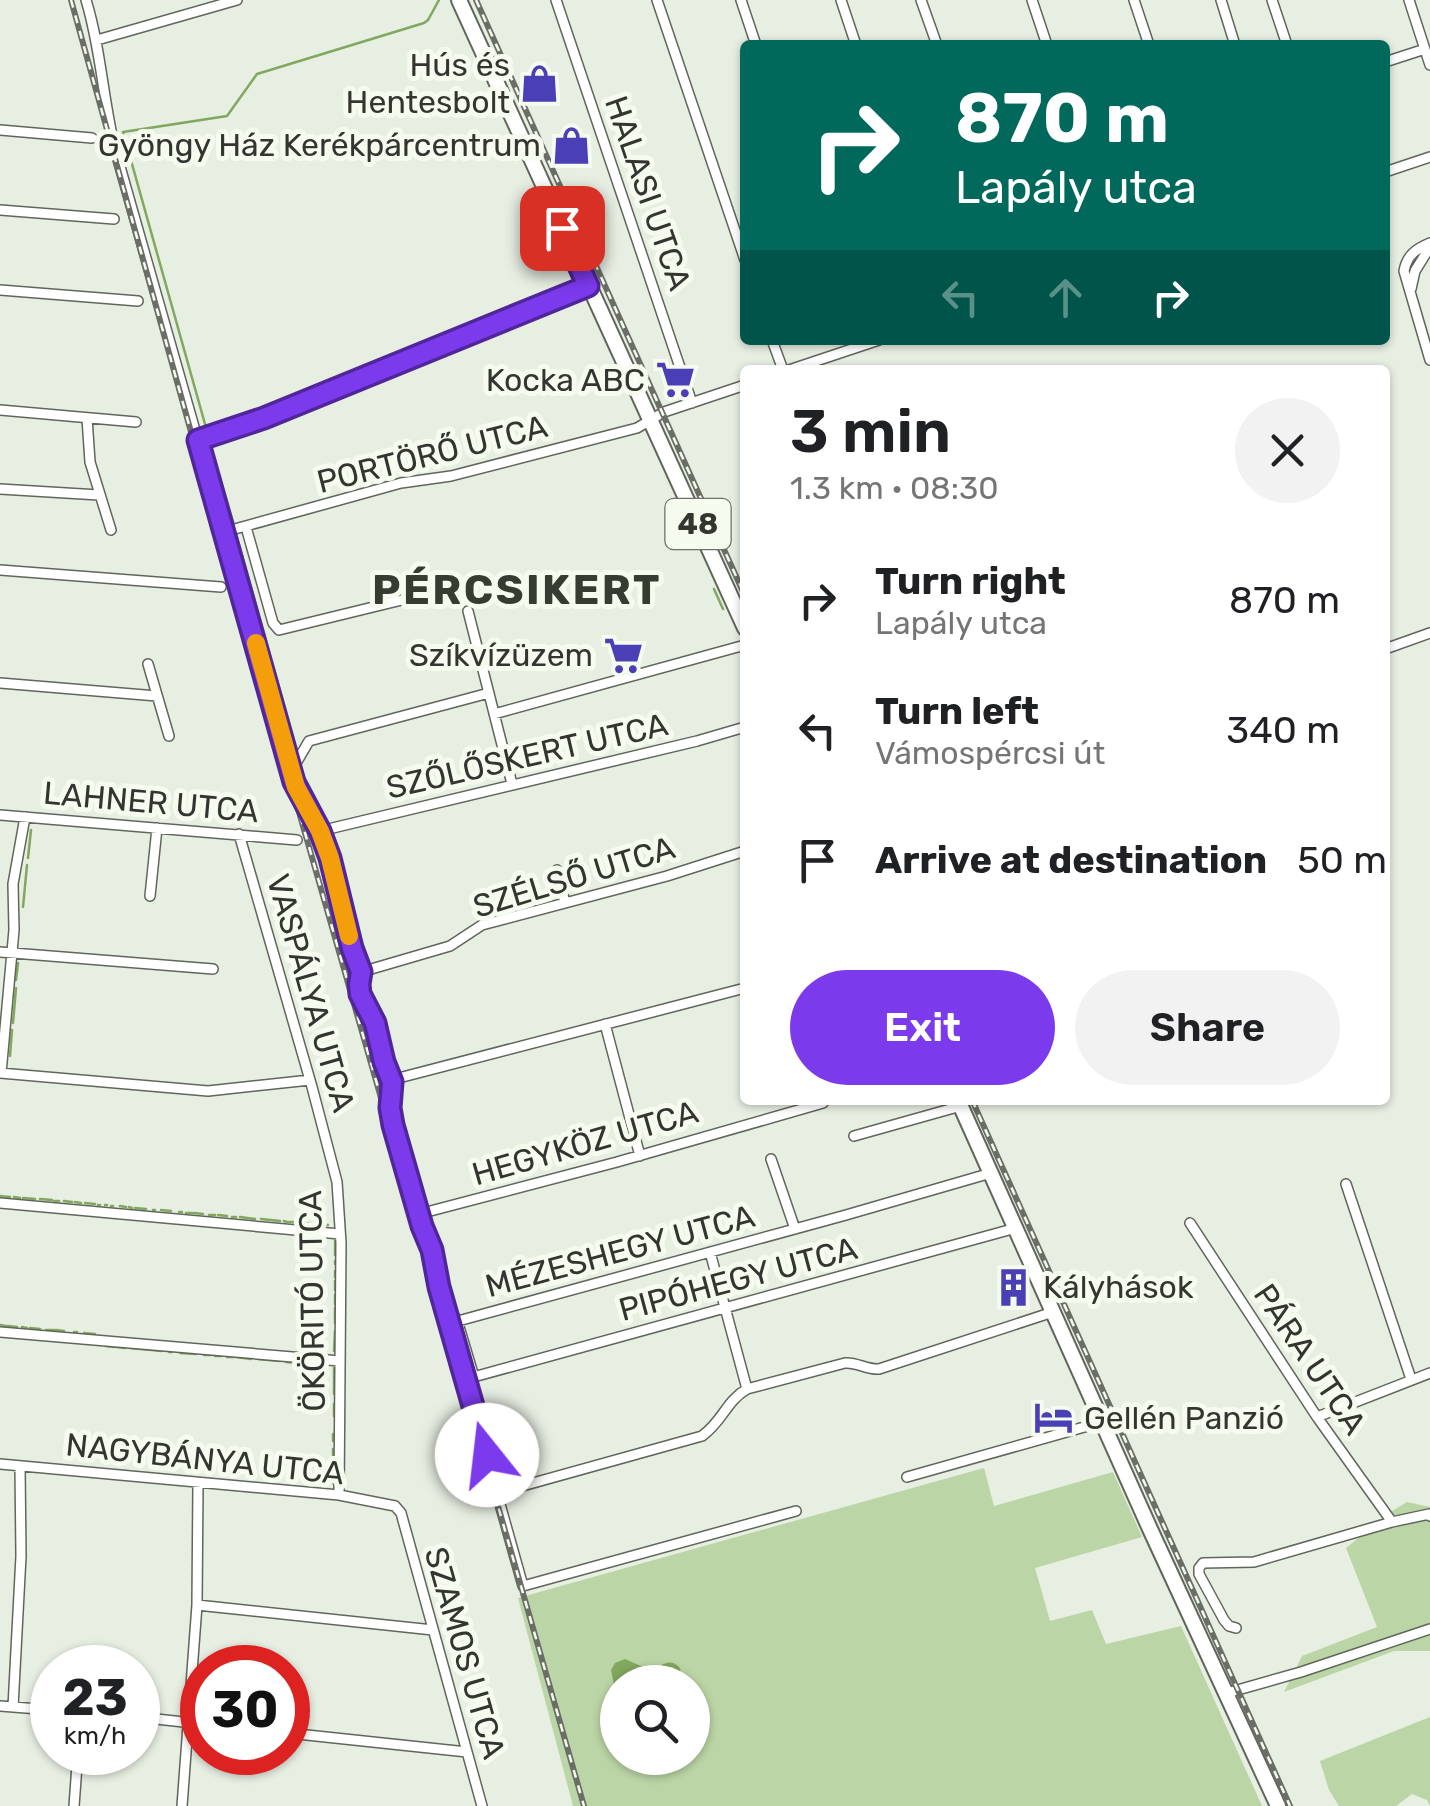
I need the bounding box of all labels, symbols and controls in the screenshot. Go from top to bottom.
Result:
place label: Hús és Hentesbolt [346,46,510,121]
shop icon: Hús és Hentesbolt [519,62,561,104]
text: 870 m [955,77,1169,160]
icon: right [790,80,920,210]
street label: HALASI UTCA [597,91,699,295]
shop icon: Gyöngy Ház Kerékpárcentrum [550,124,592,166]
place label: Gyöngy Ház Kerékpárcentrum [98,126,541,164]
text: Lapály utca [955,161,1197,214]
pin [520,186,605,271]
icon: arrive [535,201,590,256]
icon: left [933,270,988,325]
icon: ahead [1038,270,1093,325]
icon: right [1143,270,1198,325]
supermarket icon: Kocka ABC [654,359,696,401]
place label: Kocka ABC [486,361,645,399]
text: 3 min [790,396,951,467]
button: close [1235,398,1340,503]
street label: PORTÖRŐ UTCA [313,407,551,501]
text: 1.3 km · 08:30 [790,469,998,507]
road number: 48 [666,499,730,549]
text: Turn right [875,558,1066,604]
district label: PÉRCSIKERT [372,565,662,615]
icon: right [790,573,845,628]
text: 870 m [1229,577,1340,623]
text: Lapály utca [875,604,1047,642]
supermarket icon: Szíkvízüzem [602,634,644,676]
place label: Szíkvízüzem [409,636,593,674]
text: Turn left [875,688,1039,734]
icon: left [790,703,845,758]
street label: SZŐLŐSKERT UTCA [383,705,671,807]
text: 340 m [1226,707,1340,753]
text: Vámospércsi út [875,734,1105,772]
street label: LAHNER UTCA [42,774,260,830]
street label: SZÉLSŐ UTCA [469,828,679,926]
icon: arrive [790,833,845,888]
text: Arrive at destination [875,837,1267,883]
text: 50 m [1297,837,1387,883]
street label: VASPÁLYA UTCA [259,870,363,1116]
button: Exit [790,970,1055,1085]
button: Share [1075,970,1340,1085]
street label: HEGYKÖZ UTCA [468,1093,702,1193]
street label: ÖKÖRITÓ UTCA [291,1190,333,1412]
street label: MÉZESHEGY UTCA [481,1197,759,1305]
street label: PIPÓHEGY UTCA [615,1229,861,1329]
building icon: Kályhások [992,1266,1034,1308]
place label: Kályhások [1043,1268,1194,1306]
street label: PÁRA UTCA [1246,1277,1374,1441]
hotel icon: Gellén Panzió [1033,1397,1075,1439]
place label: Gellén Panzió [1084,1399,1284,1437]
position arrow [435,1403,539,1507]
street label: NAGYBÁNYA UTCA [64,1425,346,1493]
street label: SZAMOS UTCA [417,1543,513,1763]
speed limit sign: 30 [180,1645,310,1775]
map controls [600,1665,710,1775]
button: search [600,1665,710,1775]
text: 23 [62,1668,128,1728]
text: km/h [64,1721,126,1750]

